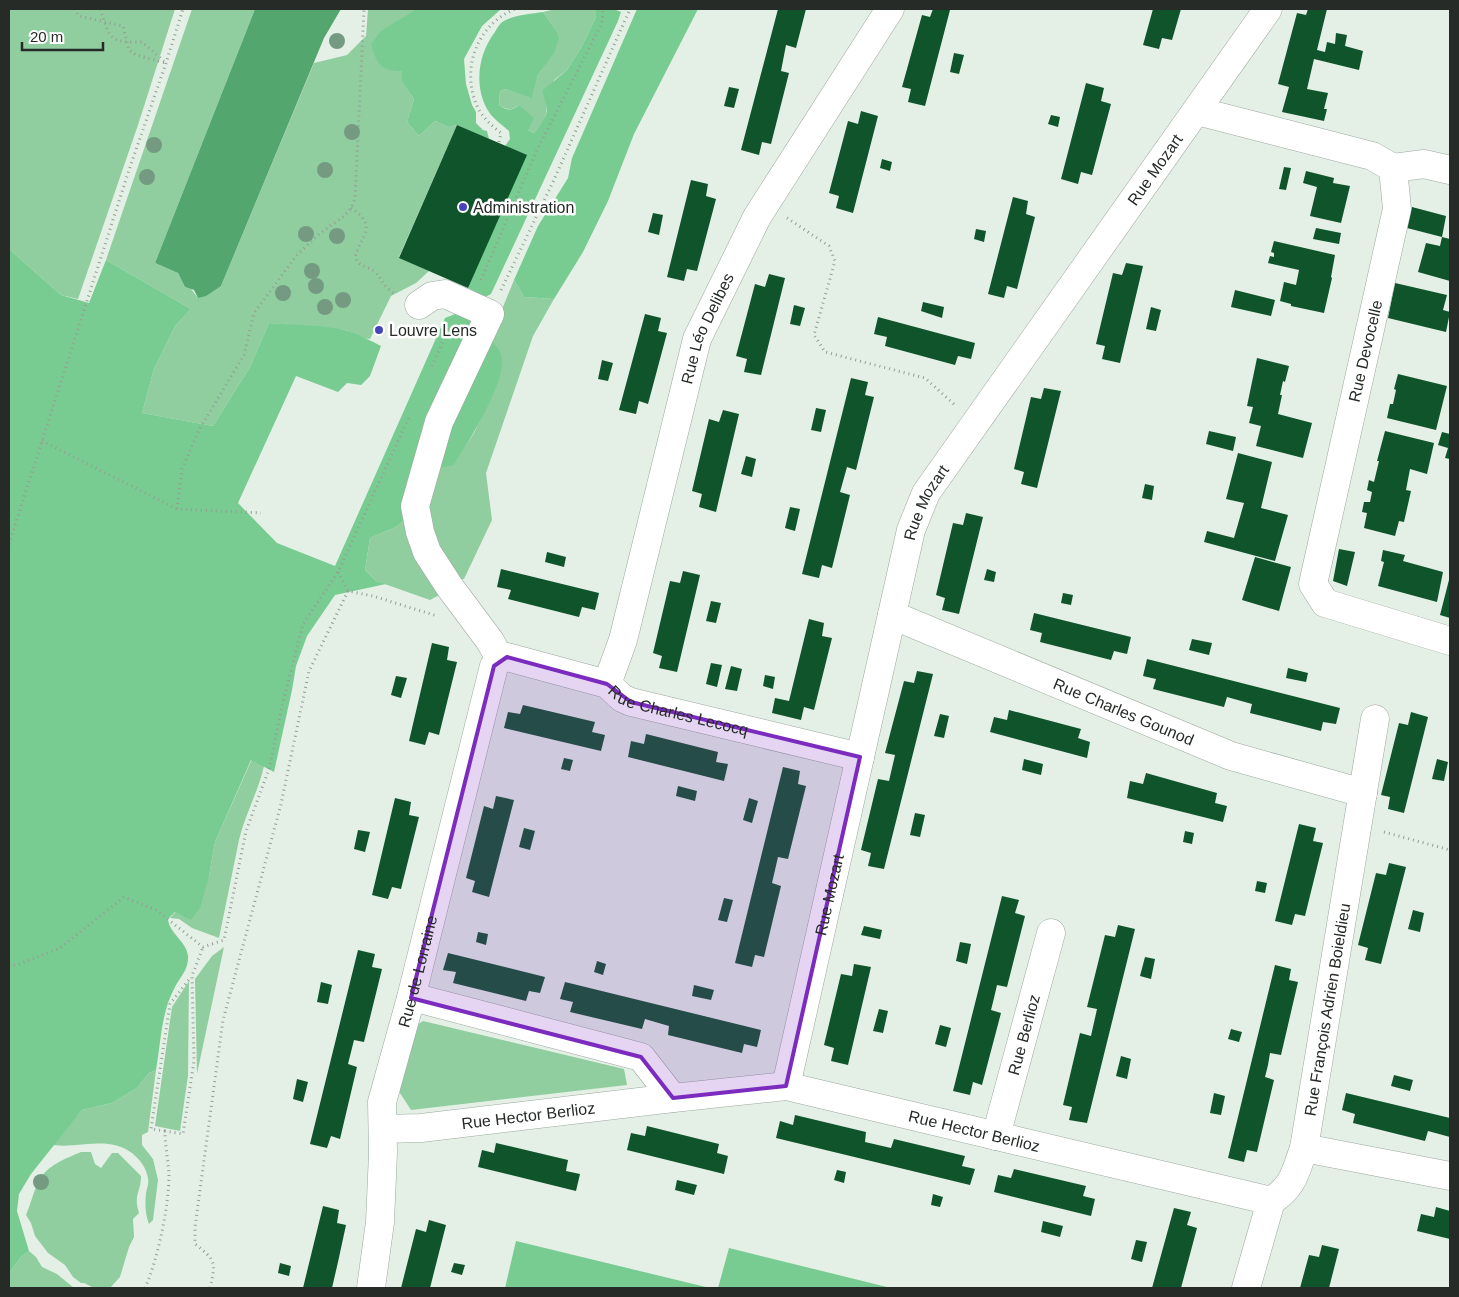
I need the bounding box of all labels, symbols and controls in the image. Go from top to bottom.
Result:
scale bar [22,20,104,52]
text: 20 m [30,28,63,45]
street label: Rue Mozart [1124,131,1186,208]
place label: Administration [473,199,574,216]
marker: Administration [457,201,469,213]
street label: Rue Léo Delibes [678,270,737,386]
street label: Rue Devocelle [1346,298,1385,404]
place label: Louvre Lens [389,322,477,339]
marker: Louvre Lens [373,324,385,336]
street label: Rue Mozart [901,461,952,542]
street label: Rue Charles Gounod [1051,675,1196,749]
street label: Rue Charles Lecocq [605,682,750,739]
street label: Rue Mozart [812,852,847,937]
street label: Rue François Adrien Boieldieu [1301,902,1353,1117]
street label: Rue de Lorraine [395,914,440,1029]
street label: Rue Berlioz [1005,993,1043,1077]
street label: Rue Hector Berlioz [461,1099,596,1132]
street label: Rue Hector Berlioz [907,1107,1042,1155]

